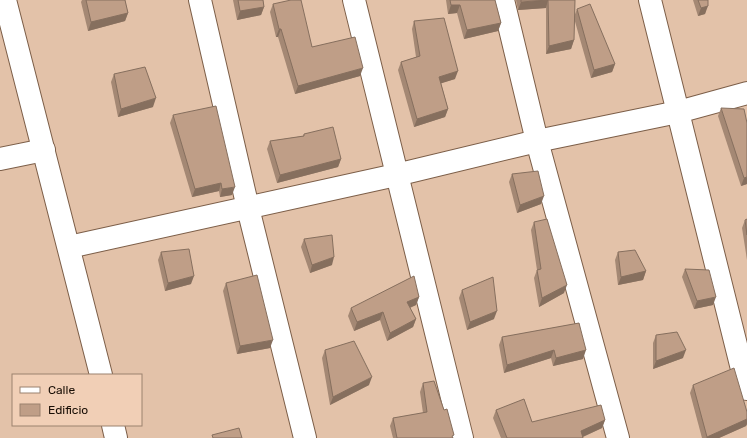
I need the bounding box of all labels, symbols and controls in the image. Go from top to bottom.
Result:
legend [12,374,142,426]
text: Calle [48,383,75,397]
text: Edificio [48,403,88,417]

